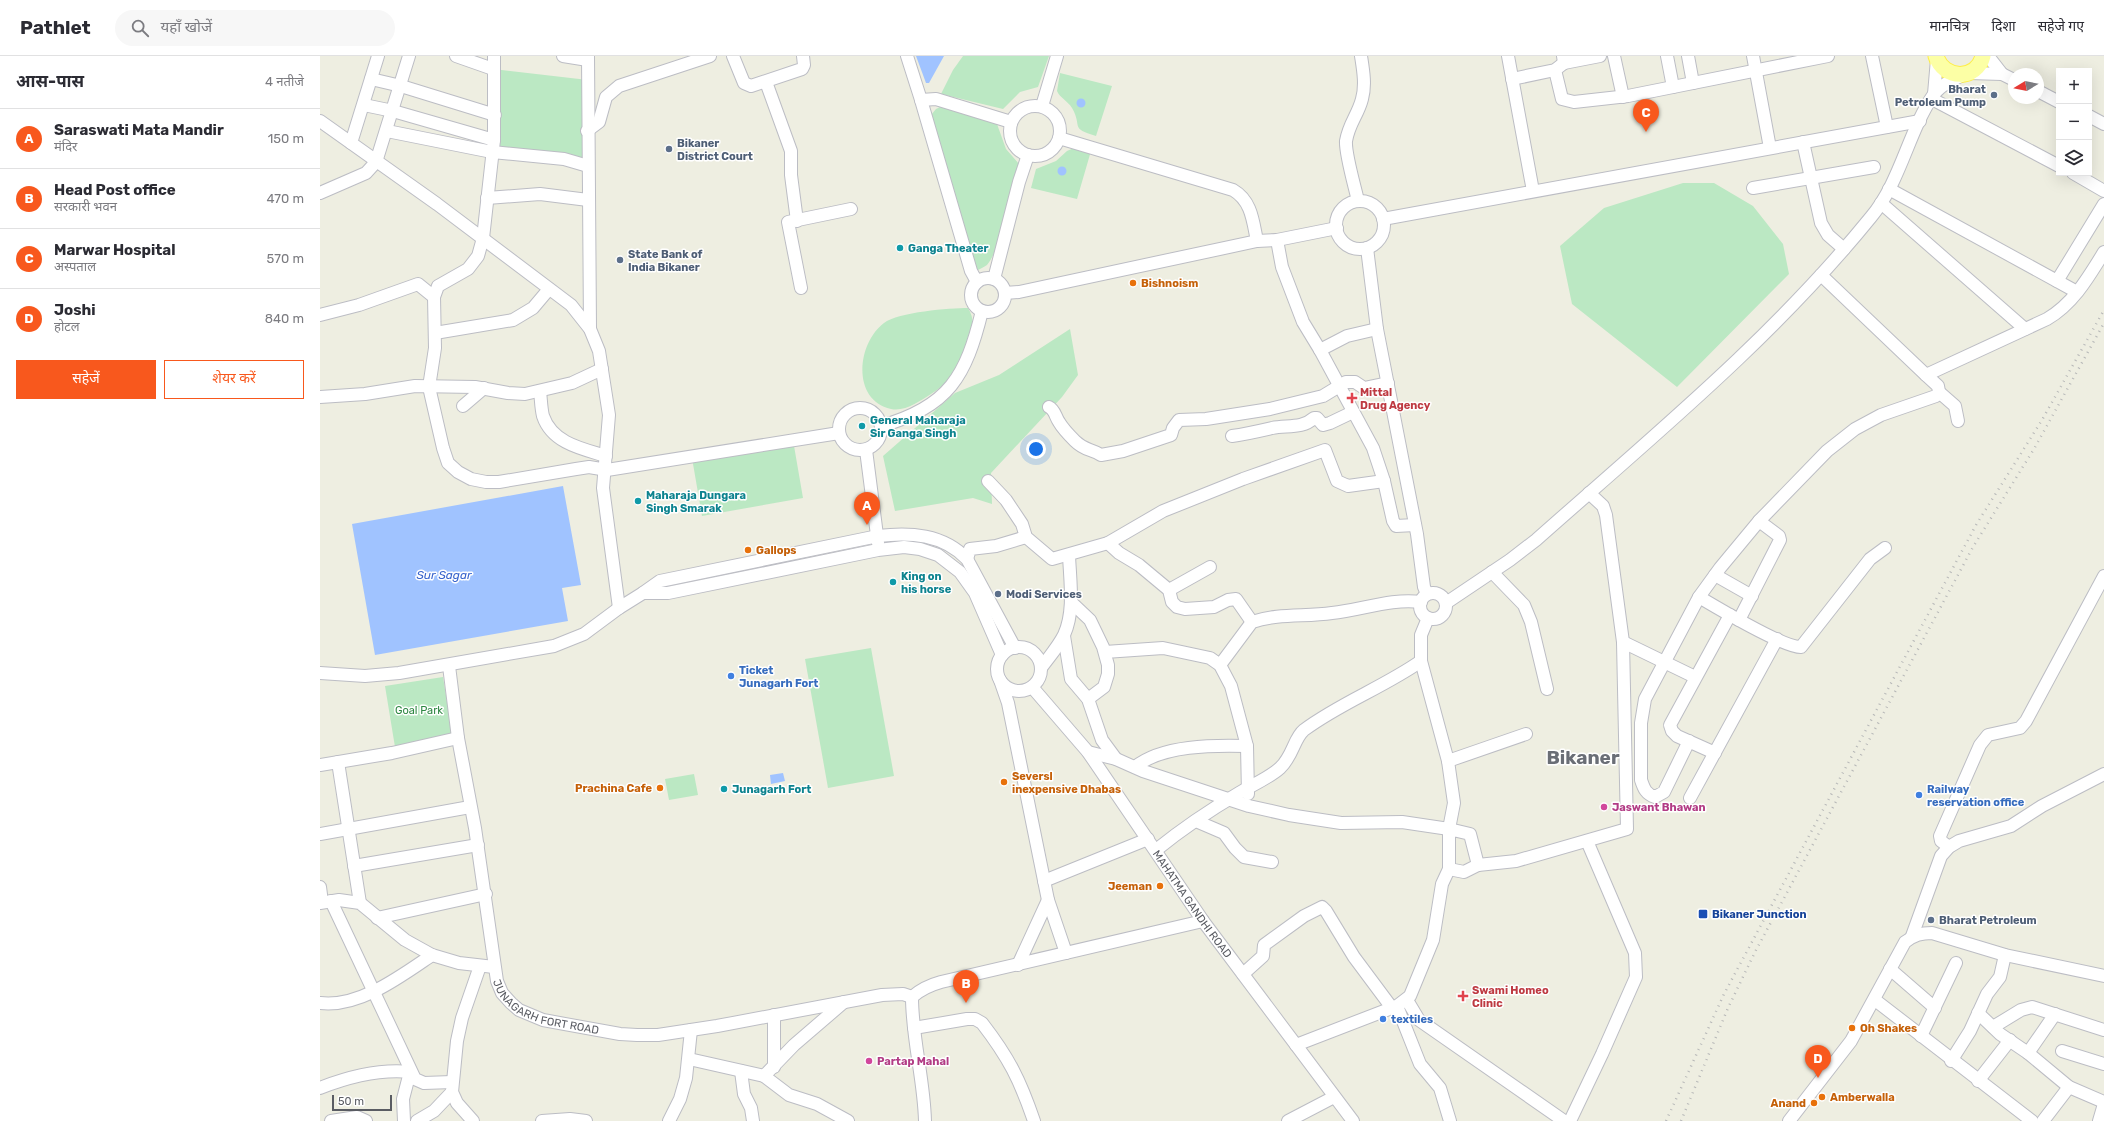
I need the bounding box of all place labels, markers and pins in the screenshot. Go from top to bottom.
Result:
place label: Bharat Petroleum Pump [1895,83,1986,109]
marker: Bharat Petroleum Pump [1989,90,1999,100]
pin: C [1633,99,1659,132]
place label: Bikaner District Court [677,137,753,163]
marker: Bikaner District Court [664,144,674,154]
place label: Ganga Theater [908,242,989,255]
marker: Ganga Theater [895,243,905,253]
place label: State Bank of India Bikaner [628,248,703,274]
marker: State Bank of India Bikaner [615,255,625,265]
place label: Bishnoism [1141,277,1198,290]
marker: Bishnoism [1128,278,1138,288]
place label: Mittal Drug Agency [1360,386,1431,412]
marker: Mittal Drug Agency [1347,393,1357,403]
place label: General Maharaja Sir Ganga Singh [870,414,966,440]
marker: General Maharaja Sir Ganga Singh [857,421,867,431]
place label: Maharaja Dungara Singh Smarak [646,489,746,515]
pin: A [854,492,880,525]
marker: Maharaja Dungara Singh Smarak [633,496,643,506]
place label: Gallops [756,544,796,557]
marker: Gallops [743,545,753,555]
place label: King on his horse [901,570,952,596]
marker: King on his horse [888,577,898,587]
place label: Modi Services [1006,588,1082,601]
marker: Modi Services [993,589,1003,599]
place label: Ticket Junagarh Fort [739,664,818,690]
marker: Ticket Junagarh Fort [726,671,736,681]
place label: Seversl inexpensive Dhabas [1012,770,1121,796]
marker: Seversl inexpensive Dhabas [999,777,1009,787]
place label: Prachina Cafe [575,782,652,795]
marker: Prachina Cafe [655,783,665,793]
place label: Junagarh Fort [732,783,811,796]
place label: Railway reservation office [1927,783,2025,809]
marker: Junagarh Fort [719,784,729,794]
marker: Railway reservation office [1914,790,1924,800]
place label: Jaswant Bhawan [1612,801,1706,814]
marker: Jaswant Bhawan [1599,802,1609,812]
place label: Jeeman [1108,880,1152,893]
marker: Jeeman [1155,881,1165,891]
marker: Bikaner Junction [1697,908,1709,920]
place label: Bikaner Junction [1712,908,1806,921]
place label: Bharat Petroleum [1939,914,2037,927]
marker: Bharat Petroleum [1926,915,1936,925]
pin: B [953,970,979,1003]
place label: Swami Homeo Clinic [1472,984,1549,1010]
marker: Swami Homeo Clinic [1457,990,1469,1002]
place label: textiles [1391,1013,1433,1026]
marker: textiles [1378,1014,1388,1024]
place label: Oh Shakes [1860,1022,1917,1035]
marker: Oh Shakes [1847,1023,1857,1033]
pin: D [1805,1045,1831,1078]
place label: Partap Mahal [877,1055,949,1068]
marker: Partap Mahal [864,1056,874,1066]
place label: Amberwalla [1830,1091,1895,1104]
marker: Amberwalla [1817,1092,1827,1102]
place label: Anand [1771,1097,1806,1110]
marker: Anand [1809,1098,1819,1108]

